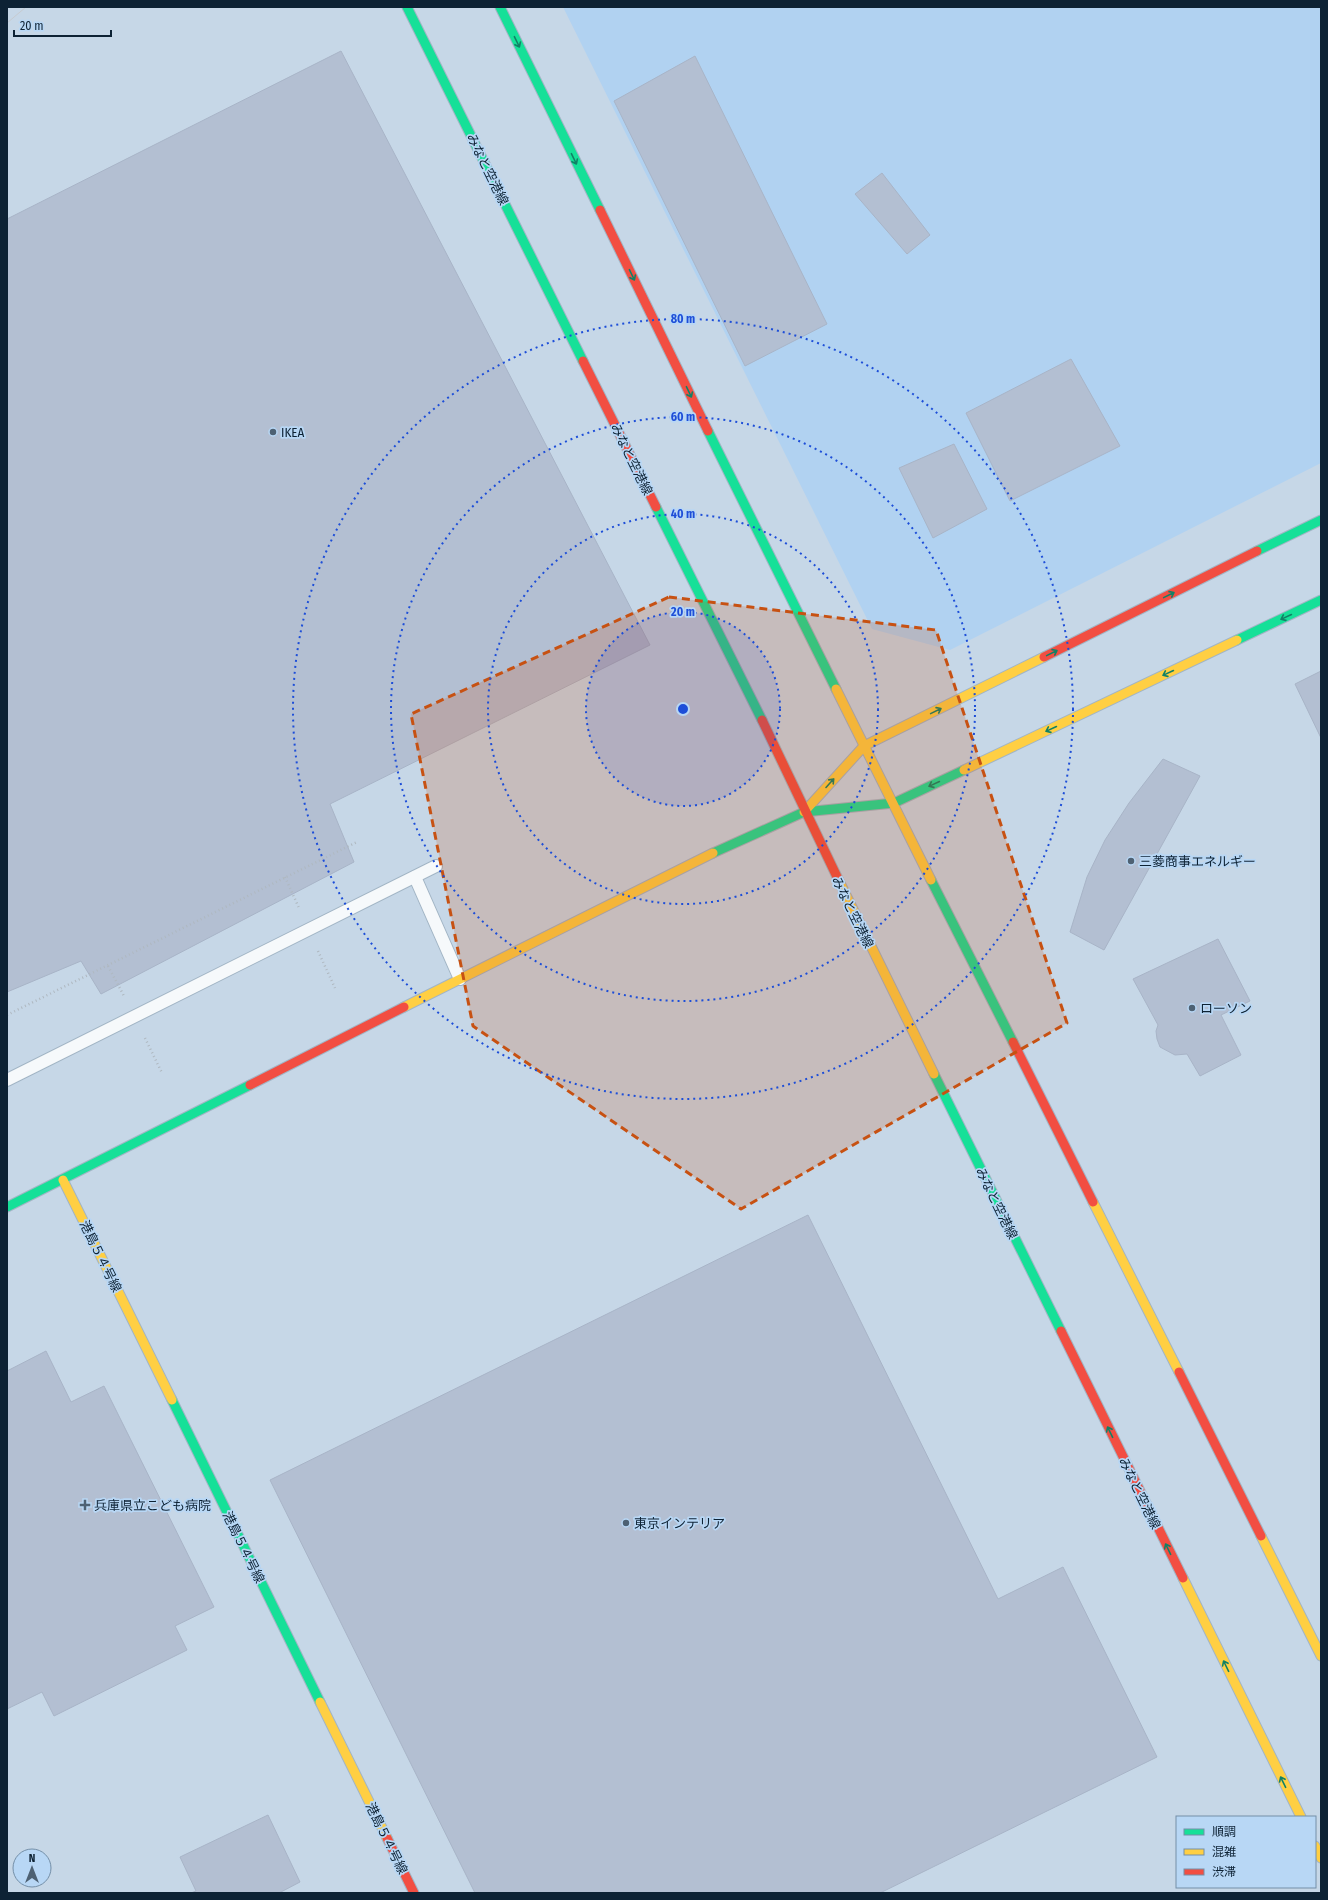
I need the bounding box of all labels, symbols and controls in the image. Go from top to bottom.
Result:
scale bar [14,12,111,38]
text: 20 m [20,19,44,33]
one-way arrow [514,36,521,48]
street label: みなと空港線 [464,131,511,208]
one-way arrow [571,152,578,164]
one-way arrow [629,269,636,281]
text: 80 m [671,312,695,326]
one-way arrow [686,386,693,398]
text: 60 m [671,410,695,424]
street label: みなと空港線 [608,421,655,498]
place label: IKEA [281,425,304,440]
marker: IKEA [268,427,278,437]
text: 40 m [671,507,695,521]
one-way arrow [1163,591,1175,599]
text: 20 m [670,605,695,619]
one-way arrow [1280,614,1292,621]
one-way arrow [1046,649,1058,656]
one-way arrow [1163,670,1175,677]
centre of rings [676,702,690,716]
one-way arrow [930,707,942,714]
one-way arrow [1045,726,1057,733]
one-way arrow [826,778,835,788]
one-way arrow [928,781,940,788]
place label: 三菱商事エネルギー [1139,854,1256,869]
marker: 三菱商事エネルギー [1126,856,1136,866]
street label: みなと空港線 [829,874,876,951]
place label: ローソン [1200,1001,1252,1016]
marker: ローソン [1187,1003,1197,1013]
street label: みなと空港線 [973,1165,1020,1242]
street label: 港島５４号線 [77,1218,124,1295]
one-way arrow [1106,1427,1113,1439]
street label: みなと空港線 [1116,1455,1163,1532]
place label: 兵庫県立こども病院 [94,1498,211,1513]
marker: 兵庫県立こども病院 [79,1499,91,1511]
street label: 港島５４号線 [220,1509,267,1586]
place label: 東京インテリア [634,1516,725,1531]
marker: 東京インテリア [621,1518,631,1528]
one-way arrow [1164,1543,1171,1555]
one-way arrow [1222,1660,1229,1672]
one-way arrow [1279,1776,1286,1788]
street label: 港島５４号線 [363,1800,410,1877]
legend [1176,1816,1316,1888]
text: 順調 [1212,1825,1236,1839]
text: 混雑 [1212,1845,1236,1859]
north arrow [12,1848,52,1888]
text: N [29,1852,35,1865]
text: 渋滞 [1212,1865,1236,1879]

